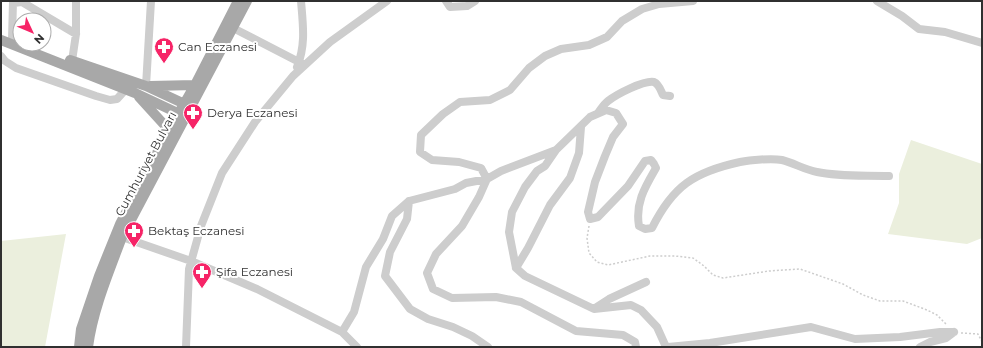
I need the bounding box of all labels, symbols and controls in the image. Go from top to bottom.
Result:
north arrow [12,12,52,52]
text: N [31,31,47,47]
pharmacy icon: Can Eczanesi [153,36,175,64]
place label: Can Eczanesi [178,39,257,54]
pharmacy icon: Derya Eczanesi [182,102,204,130]
place label: Derya Eczanesi [207,105,298,120]
street label: Cumhuriyet Bulvarı [112,109,180,219]
pharmacy icon: Bektaş Eczanesi [123,220,145,248]
place label: Bektaş Eczanesi [148,223,244,238]
pharmacy icon: Şifa Eczanesi [191,261,213,289]
place label: Şifa Eczanesi [216,264,293,279]

